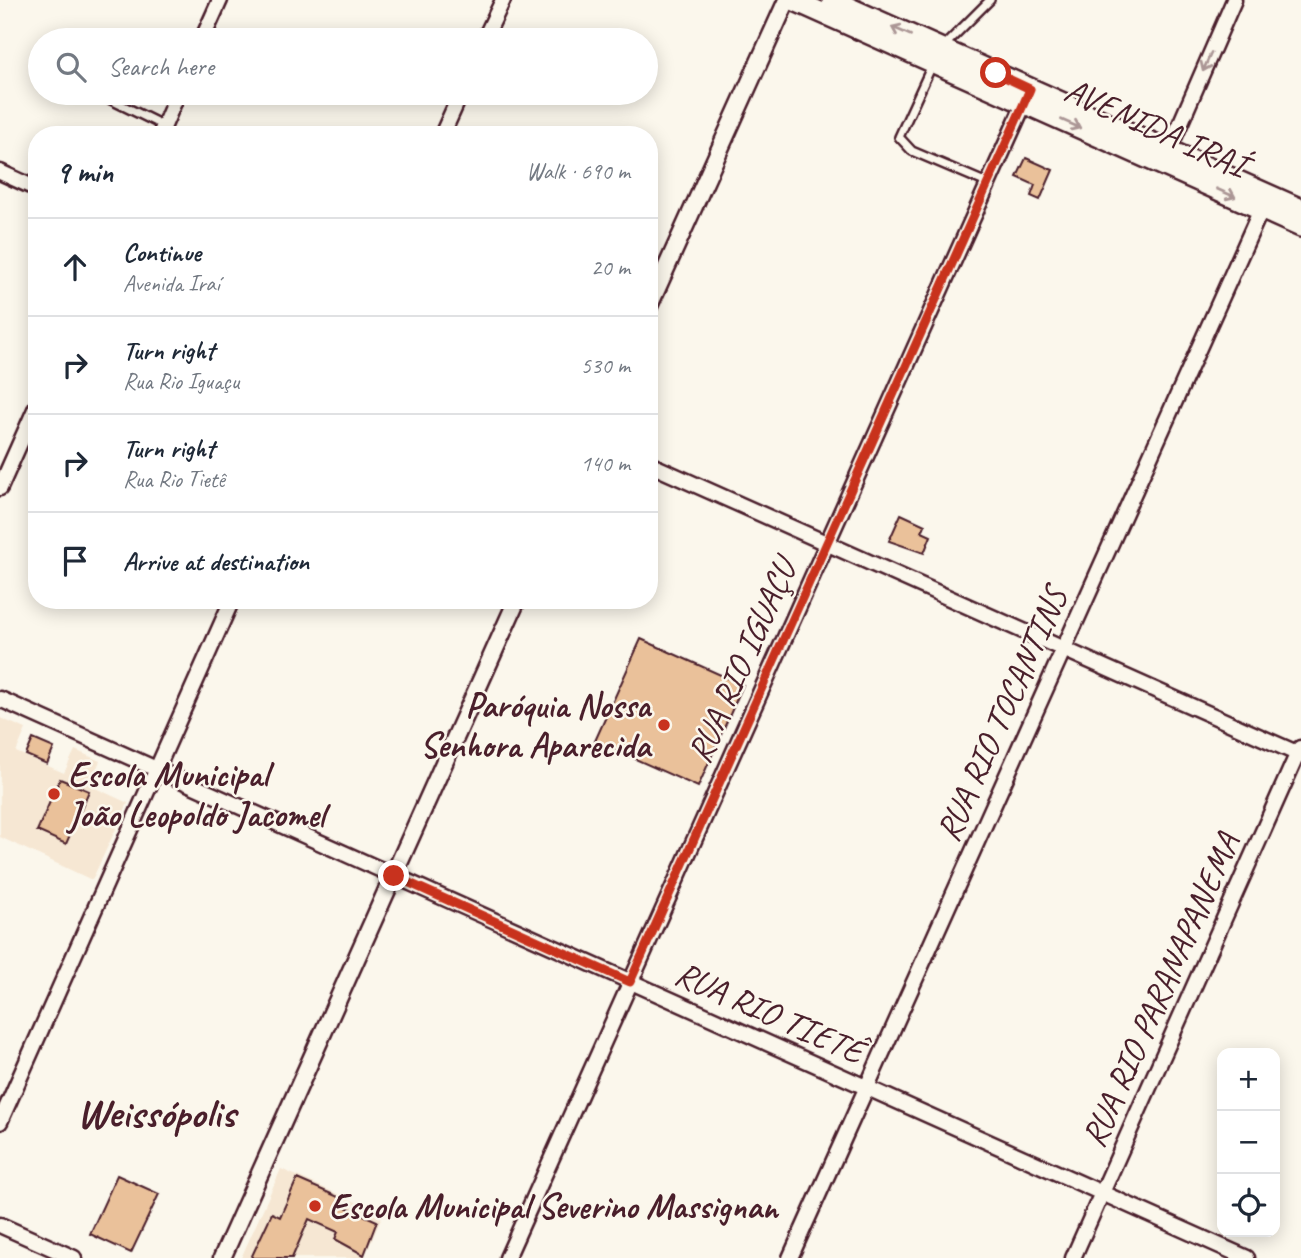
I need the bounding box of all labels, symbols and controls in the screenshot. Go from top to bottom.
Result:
one-way arrow [891,24,912,37]
search box [28,28,658,105]
icon: search [52,48,90,86]
text: Search here [108,50,214,83]
one-way arrow [1200,51,1213,73]
route start [980,57,1011,88]
street label: AVENIDA IRAÍ [1058,67,1261,191]
one-way arrow [1060,118,1081,131]
text: 9 min [56,153,113,191]
text: Walk · 690 m [526,157,630,186]
one-way arrow [1215,187,1236,200]
text: Continue [123,236,201,269]
icon: ahead [56,248,94,286]
text: 20 m [591,253,630,282]
text: Avenida Iraí [123,269,220,298]
text: Turn right [123,334,214,367]
icon: right [56,346,94,384]
text: 530 m [581,351,630,380]
text: Rua Rio Iguaçu [123,367,239,396]
text: Turn right [123,432,214,465]
icon: right [56,444,94,482]
text: 140 m [581,449,630,478]
text: Rua Rio Tietê [123,465,225,494]
icon: arrive [56,542,94,580]
text: Arrive at destination [123,545,309,578]
street label: RUA RIO IGUAÇU [677,547,809,770]
street label: RUA RIO TOCANTINS [925,577,1079,848]
place label: Paróquia Nossa Senhora Aparecida [420,683,653,768]
marker: Paróquia Nossa Senhora Aparecida [656,717,672,733]
place label: Escola Municipal João Leopoldo Jacomel [66,752,332,837]
marker: Escola Municipal João Leopoldo Jacomel [46,786,62,802]
street label: RUA RIO PARANAPANEMA [1071,825,1250,1154]
route end [378,860,409,891]
street label: RUA RIO TIETÊ [668,951,876,1076]
map controls [1217,1048,1280,1237]
button: + [1217,1048,1280,1111]
district label: Weissópolis [77,1087,240,1140]
button: − [1217,1111,1280,1174]
button: locate [1217,1174,1280,1237]
place label: Escola Municipal Severino Massignan [329,1184,780,1229]
marker: Escola Municipal Severino Massignan [307,1198,323,1214]

